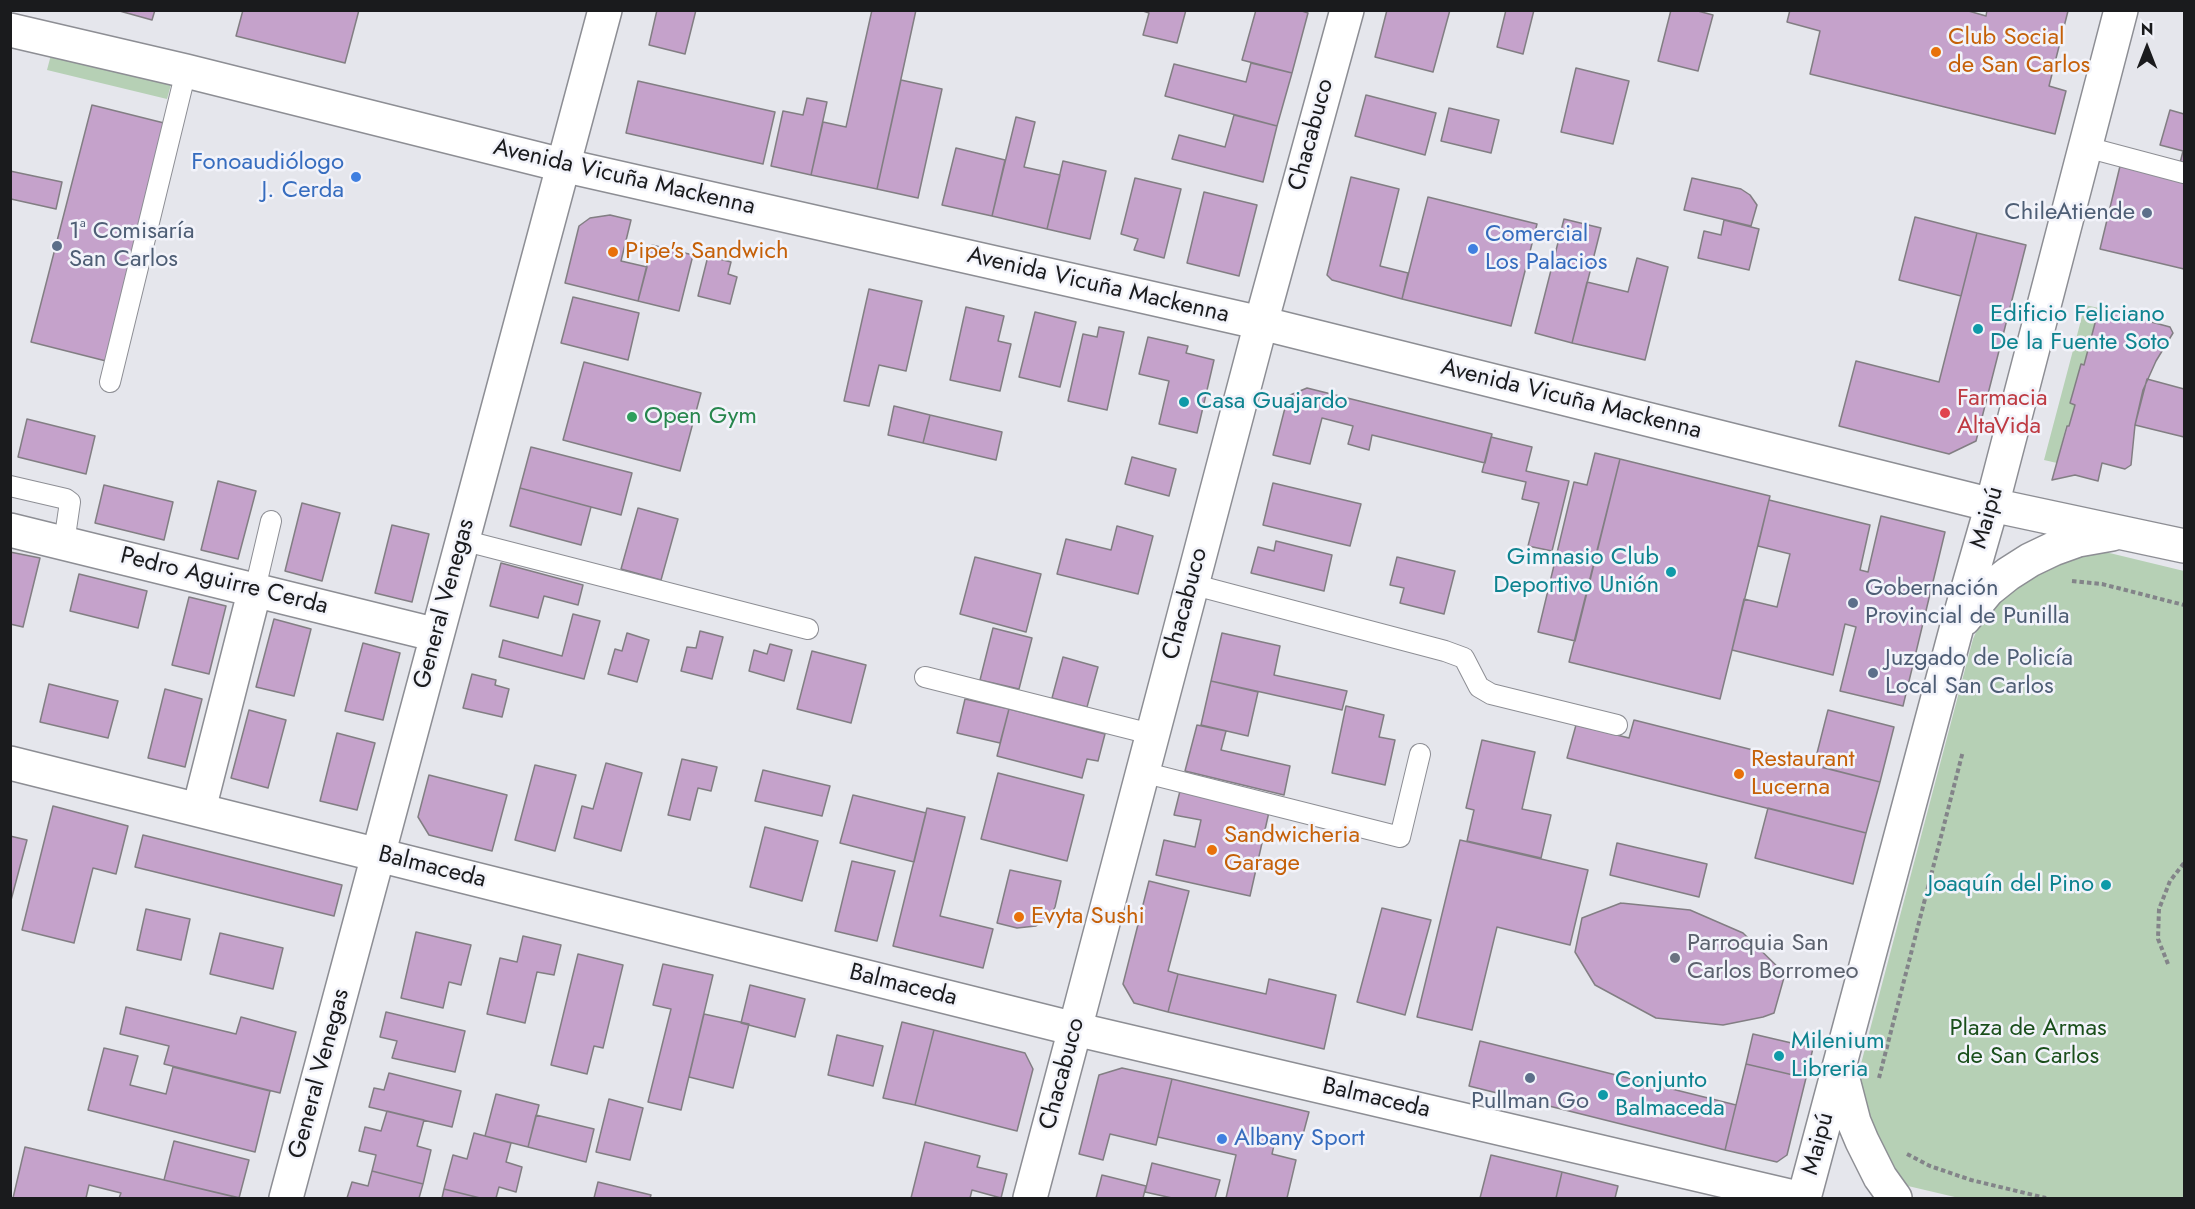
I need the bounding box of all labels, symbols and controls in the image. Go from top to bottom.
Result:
north arrow [2117,18,2177,78]
text: N [2141,18,2153,41]
place label: Club Social de San Carlos [1948,24,2090,80]
marker: Club Social de San Carlos [1929,45,1943,59]
street label: Chacabuco [1283,76,1341,194]
street label: Avenida Vicuña Mackenna [490,134,758,222]
place label: Fonoaudiólogo J. Cerda [191,149,344,205]
marker: Fonoaudiólogo J. Cerda [349,170,363,184]
place label: ChileAtiende [2004,199,2135,227]
marker: ChileAtiende [2140,206,2154,220]
place label: 1ª Comisaría San Carlos [69,218,194,274]
place label: Comercial Los Palacios [1485,221,1607,277]
place label: Pipe's Sandwich [625,238,789,266]
marker: 1ª Comisaría San Carlos [50,239,64,253]
street label: Avenida Vicuña Mackenna [964,242,1232,330]
marker: Comercial Los Palacios [1466,242,1480,256]
marker: Pipe's Sandwich [606,245,620,259]
place label: Edificio Feliciano De la Fuente Soto [1990,301,2170,357]
marker: Edificio Feliciano De la Fuente Soto [1971,322,1985,336]
street label: Avenida Vicuña Mackenna [1438,354,1704,446]
place label: Farmacia AltaVida [1957,385,2048,441]
place label: Casa Guajardo [1196,388,1348,416]
marker: Casa Guajardo [1177,395,1191,409]
place label: Open Gym [644,403,757,431]
marker: Farmacia AltaVida [1938,406,1952,420]
marker: Open Gym [625,410,639,424]
street label: Maipú [1965,484,2011,552]
street label: General Venegas [409,516,481,692]
street label: Pedro Aguirre Cerda [117,542,331,622]
place label: Gimnasio Club Deportivo Unión [1493,544,1659,600]
street label: Chacabuco [1157,545,1215,663]
marker: Gimnasio Club Deportivo Unión [1664,565,1678,579]
place label: Gobernación Provincial de Punilla [1865,575,2070,631]
marker: Gobernación Provincial de Punilla [1846,596,1860,610]
place label: Juzgado de Policía Local San Carlos [1885,645,2073,701]
marker: Juzgado de Policía Local San Carlos [1866,666,1880,680]
place label: Restaurant Lucerna [1751,746,1855,802]
marker: Restaurant Lucerna [1732,767,1746,781]
place label: Sandwicheria Garage [1224,822,1360,878]
street label: Balmaceda [375,841,489,895]
marker: Sandwicheria Garage [1205,843,1219,857]
place label: Joaquín del Pino [1927,871,2094,899]
marker: Joaquín del Pino [2099,878,2113,892]
place label: Evyta Sushi [1031,903,1145,931]
marker: Evyta Sushi [1012,910,1026,924]
place label: Parroquia San Carlos Borromeo [1687,930,1859,986]
marker: Parroquia San Carlos Borromeo [1668,951,1682,965]
street label: Balmaceda [846,959,960,1013]
street label: General Venegas [284,986,356,1162]
street label: Chacabuco [1034,1015,1092,1133]
park label: Plaza de Armas de San Carlos [1949,1015,2107,1071]
place label: Milenium Libreria [1791,1028,1885,1084]
marker: Milenium Libreria [1772,1049,1786,1063]
place label: Conjunto Balmaceda [1615,1067,1725,1123]
marker: Pullman Go [1523,1071,1537,1085]
street label: Balmaceda [1319,1073,1433,1125]
place label: Pullman Go [1471,1088,1589,1116]
marker: Conjunto Balmaceda [1596,1088,1610,1102]
street label: Maipú [1797,1110,1841,1178]
place label: Albany Sport [1234,1125,1365,1153]
marker: Albany Sport [1215,1132,1229,1146]

